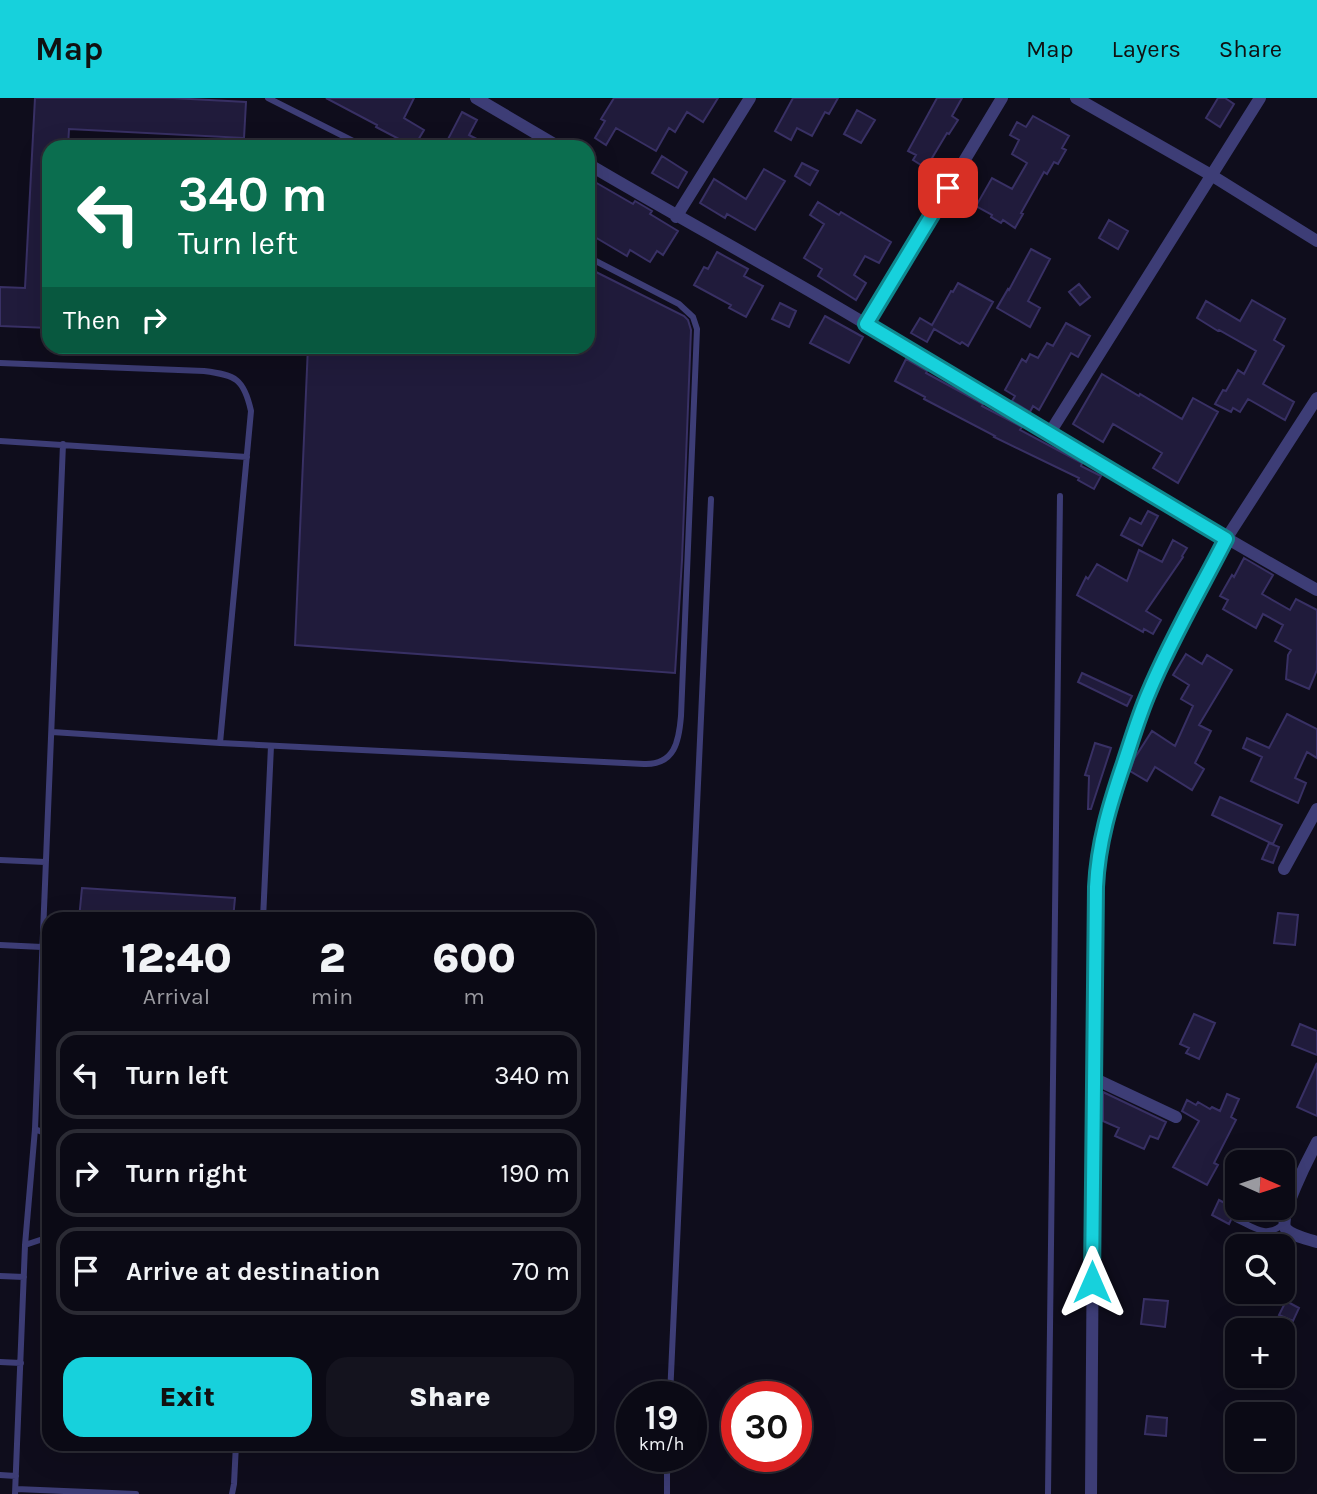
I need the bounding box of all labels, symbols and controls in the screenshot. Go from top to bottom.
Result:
text: Map [35,30,103,68]
text: Map [1026,35,1074,63]
text: Layers [1112,35,1181,63]
text: Share [1219,35,1282,63]
pin [918,158,978,218]
text: 340 m [178,166,328,223]
icon: left [63,168,154,259]
icon: arrive [929,169,967,207]
text: Turn left [178,225,298,262]
icon: right [135,301,173,339]
text: Then [63,305,121,336]
text: 12:40 [121,933,232,983]
text: 2 [319,933,345,983]
text: 600 [432,933,516,983]
text: Arrival [143,983,210,1010]
text: min [311,983,353,1010]
text: m [463,983,485,1010]
icon: left [67,1056,105,1094]
text: Turn left [126,1060,228,1091]
text: 340 m [494,1060,570,1091]
north arrow [1225,1150,1295,1220]
map controls [1225,1150,1295,1472]
icon: right [67,1154,105,1192]
text: Turn right [126,1158,247,1189]
text: 190 m [500,1158,570,1189]
button: search [1225,1234,1295,1304]
position arrow [1055,1245,1129,1319]
icon: arrive [67,1252,105,1290]
text: Arrive at destination [126,1256,380,1287]
text: 70 m [512,1256,570,1287]
button: + [1225,1318,1295,1388]
button: Exit [63,1357,312,1437]
button: Share [326,1357,574,1437]
speed limit sign: 30 [721,1381,812,1472]
text: 19 [645,1397,678,1438]
button: − [1225,1402,1295,1472]
text: km/h [639,1433,684,1455]

